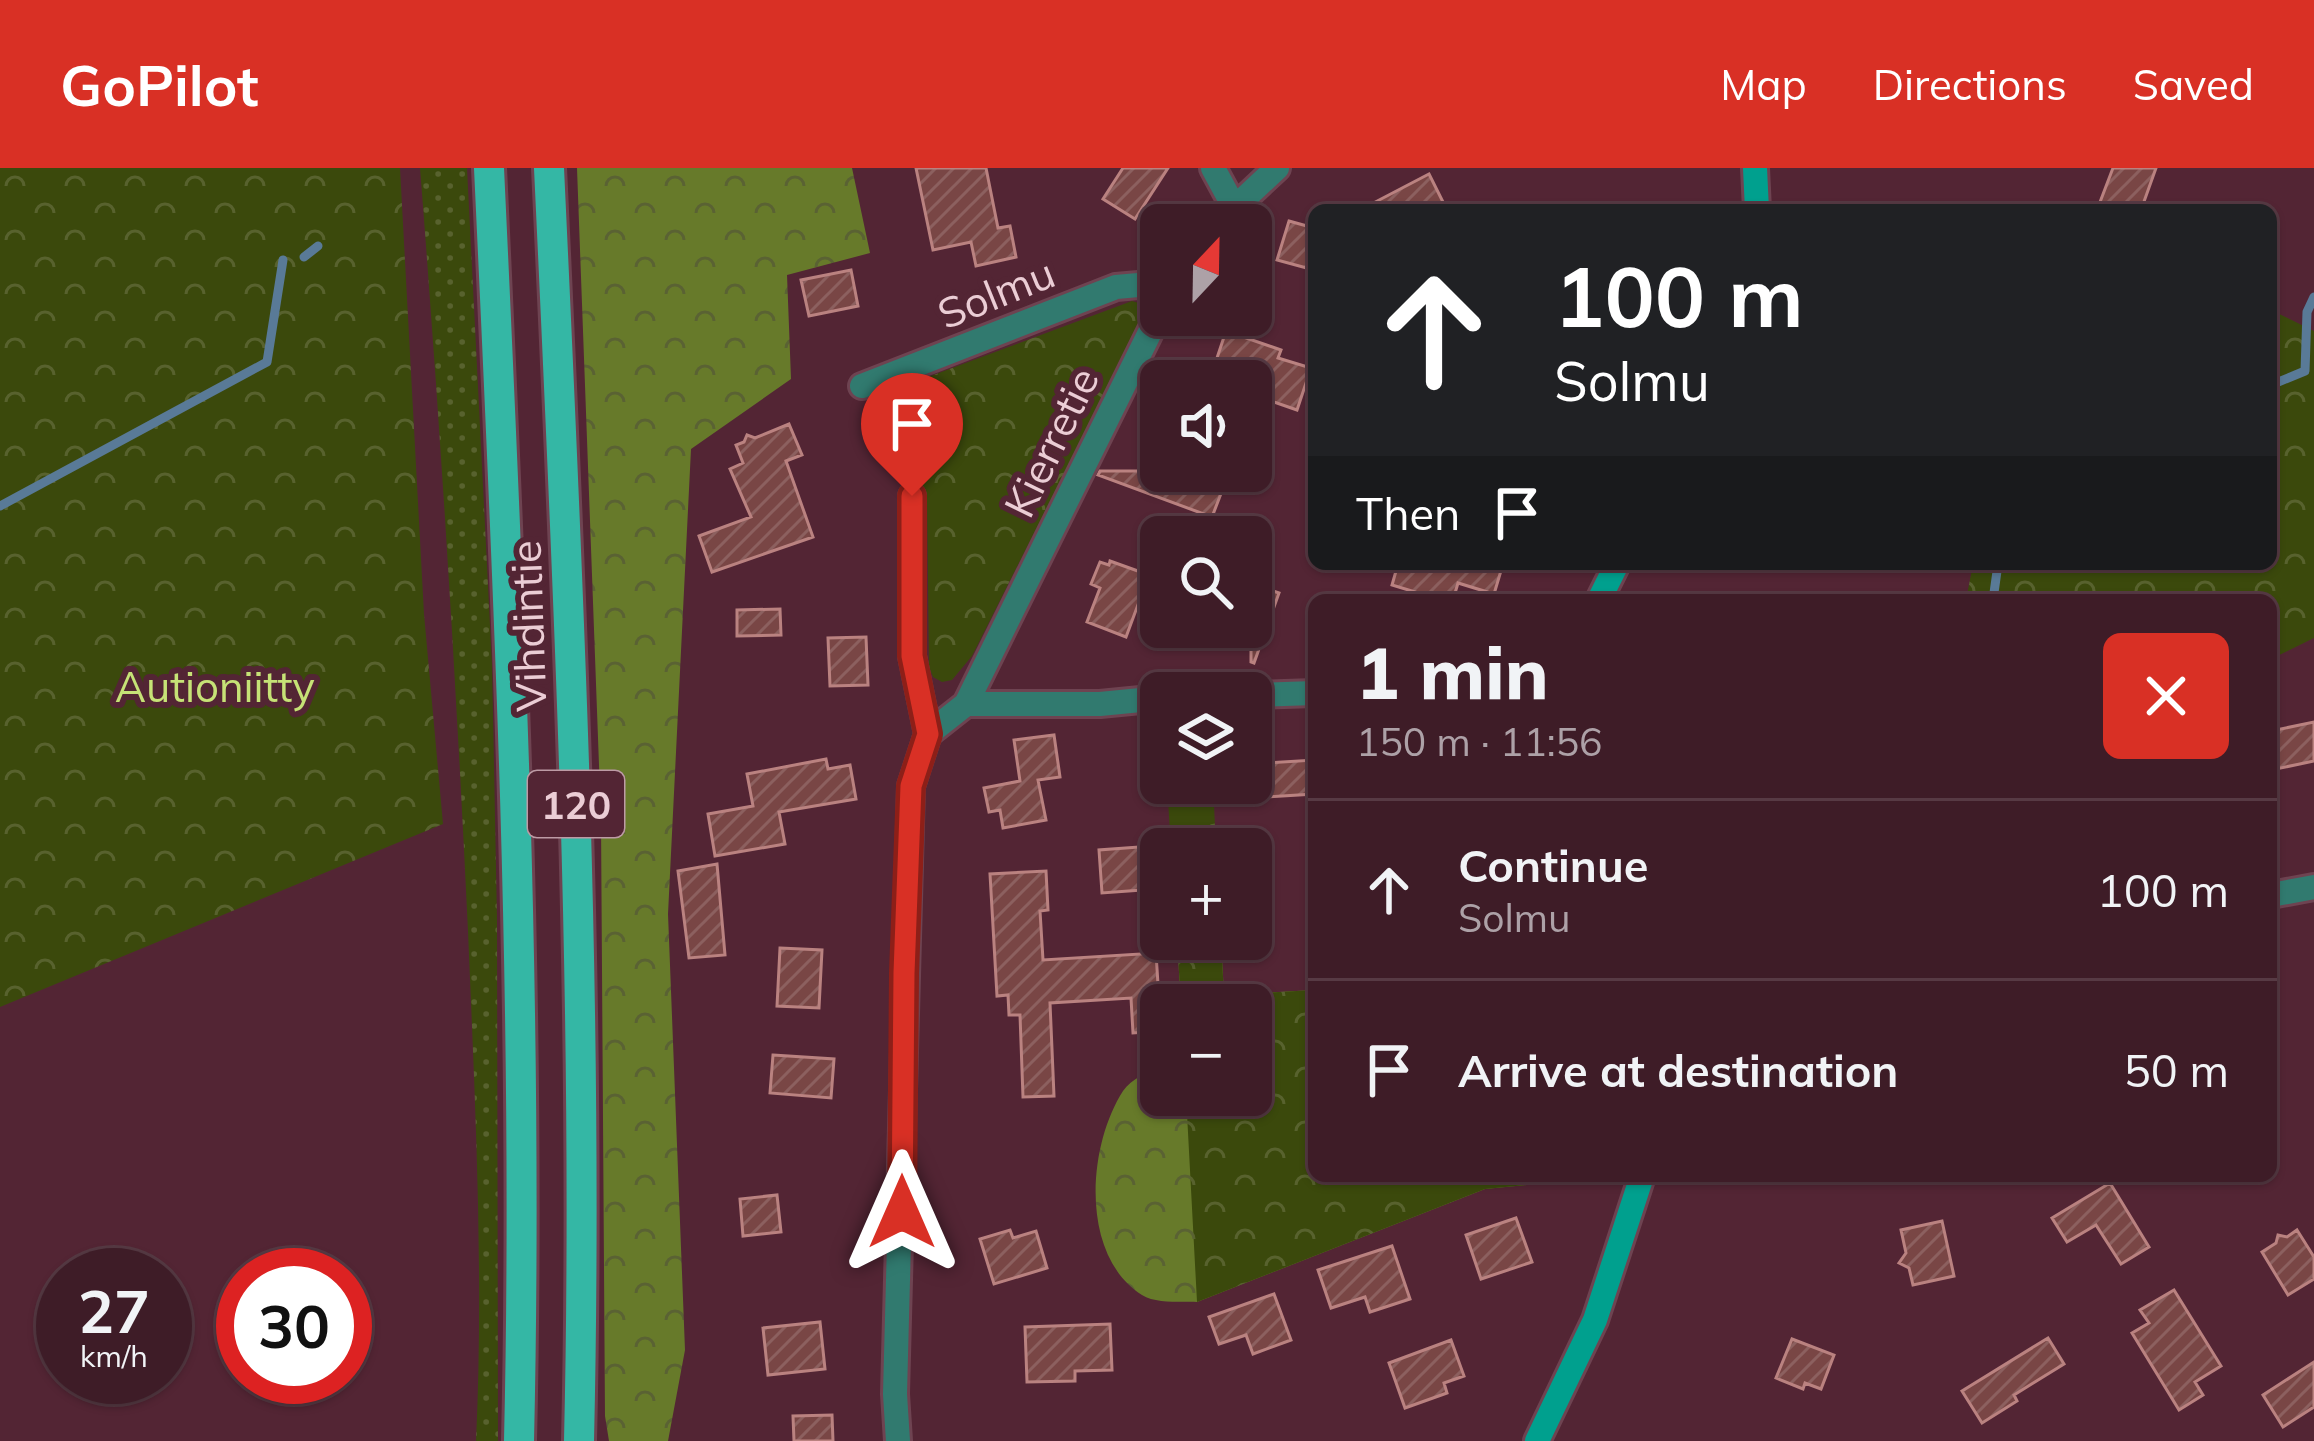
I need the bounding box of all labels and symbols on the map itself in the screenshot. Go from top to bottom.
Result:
north arrow [1140,204,1272,336]
street label: Solmu [930,246,1062,340]
street label: Kierretie [992,358,1110,526]
pin [861,373,963,496]
street label: Vihdintie [499,539,557,713]
park label: Autioniitty [115,660,315,713]
road number: 120 [528,771,624,837]
position arrow [839,1149,965,1275]
speed limit sign: 30 [216,1248,372,1404]

